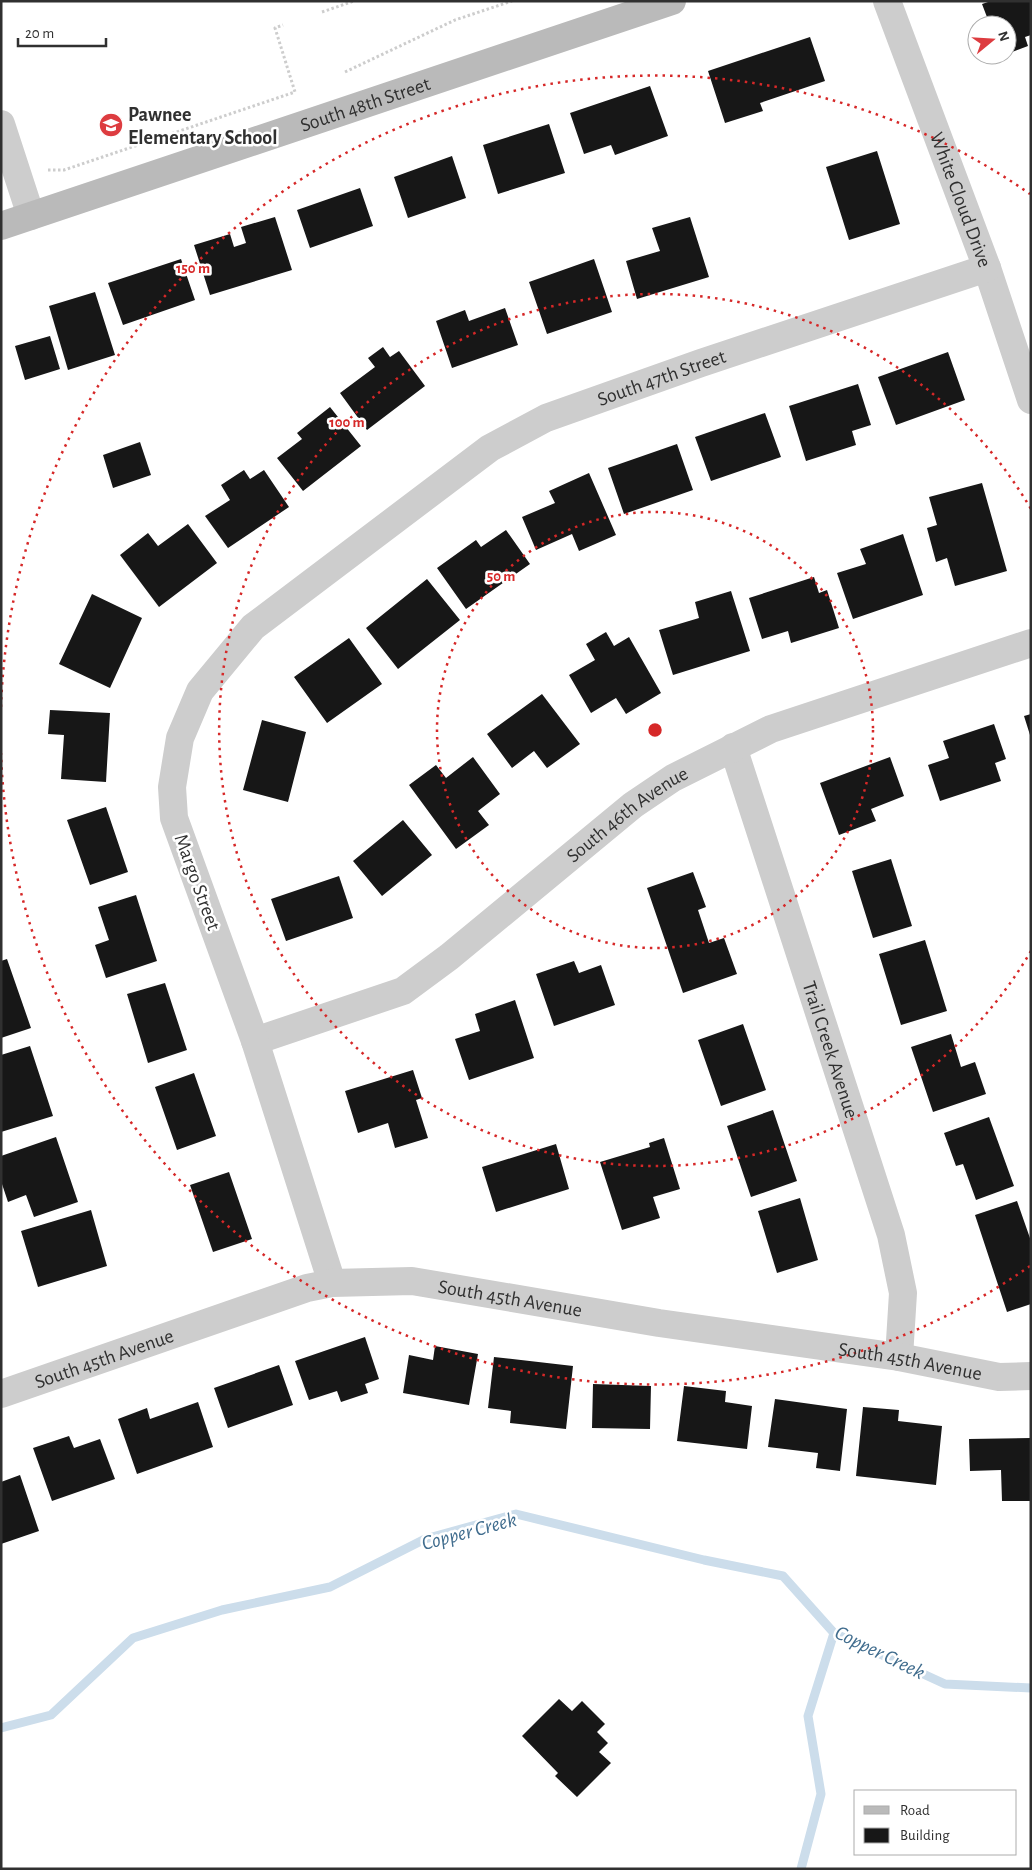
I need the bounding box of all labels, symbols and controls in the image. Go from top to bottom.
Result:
scale bar [18,15,105,47]
north arrow [967,15,1017,65]
text: 20 m [25,26,54,41]
text: N [995,29,1012,43]
street label: South 48th Street [298,74,433,136]
place label: Pawnee Elementary School [128,105,277,148]
school or university icon: Pawnee Elementary School [98,112,124,138]
street label: White Cloud Drive [926,130,995,270]
text: 150 m [176,261,210,276]
street label: South 47th Street [595,346,729,410]
text: 100 m [329,415,365,430]
text: 50 m [487,569,515,584]
centre of rings [646,721,664,739]
street label: South 46th Avenue [563,763,691,867]
street label: Margo Street [170,831,224,934]
street label: Trail Creek Avenue [798,979,862,1121]
street label: South 45th Avenue [437,1277,584,1321]
street label: South 45th Avenue [32,1326,176,1393]
street label: South 45th Avenue [837,1340,984,1384]
water label: Copper Creek [419,1509,519,1555]
water label: Copper Creek [831,1622,928,1684]
legend [854,1790,1017,1855]
text: Road [900,1803,930,1818]
text: Building [900,1828,950,1843]

